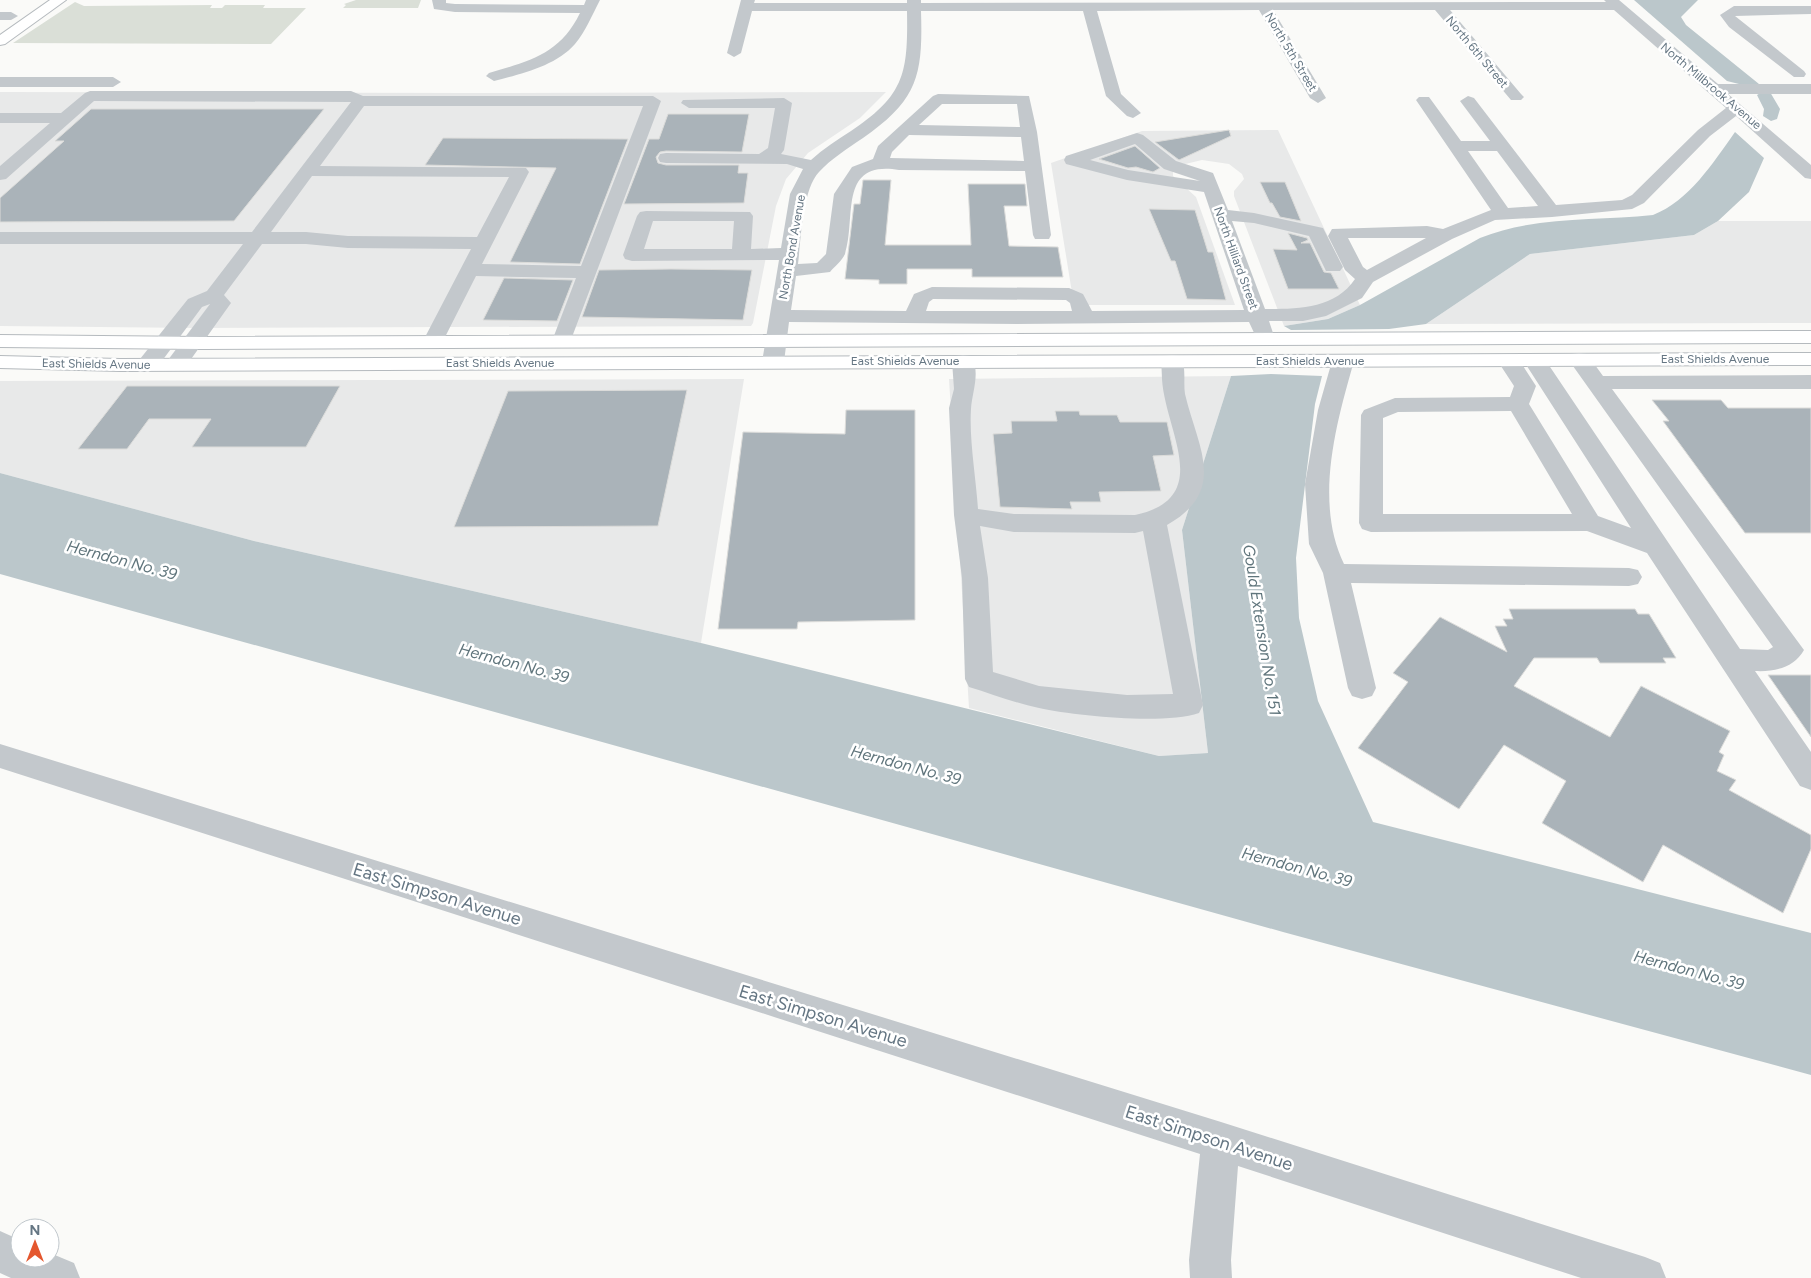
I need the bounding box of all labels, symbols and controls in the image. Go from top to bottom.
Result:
street label: North 5th Street [1262,10,1320,94]
street label: North 6th Street [1443,13,1511,91]
street label: North Millbrook Avenue [1658,40,1765,132]
street label: North Bond Avenue [776,193,808,300]
street label: North Hilliard Street [1211,205,1261,312]
street label: East Shields Avenue [1661,352,1770,366]
street label: East Shields Avenue [851,354,960,368]
street label: East Shields Avenue [1256,354,1365,368]
street label: East Shields Avenue [42,356,151,372]
street label: East Shields Avenue [446,356,555,370]
water label: Herndon No. 39 [65,536,179,584]
water label: Gould Extension No. 151 [1239,543,1285,717]
water label: Herndon No. 39 [457,639,571,687]
water label: Herndon No. 39 [849,741,963,789]
water label: Herndon No. 39 [1240,843,1354,891]
street label: East Simpson Avenue [350,858,524,930]
water label: Herndon No. 39 [1632,946,1746,994]
street label: East Simpson Avenue [736,980,910,1052]
street label: East Simpson Avenue [1122,1101,1296,1176]
north arrow [10,1218,60,1268]
text: N [30,1222,40,1239]

